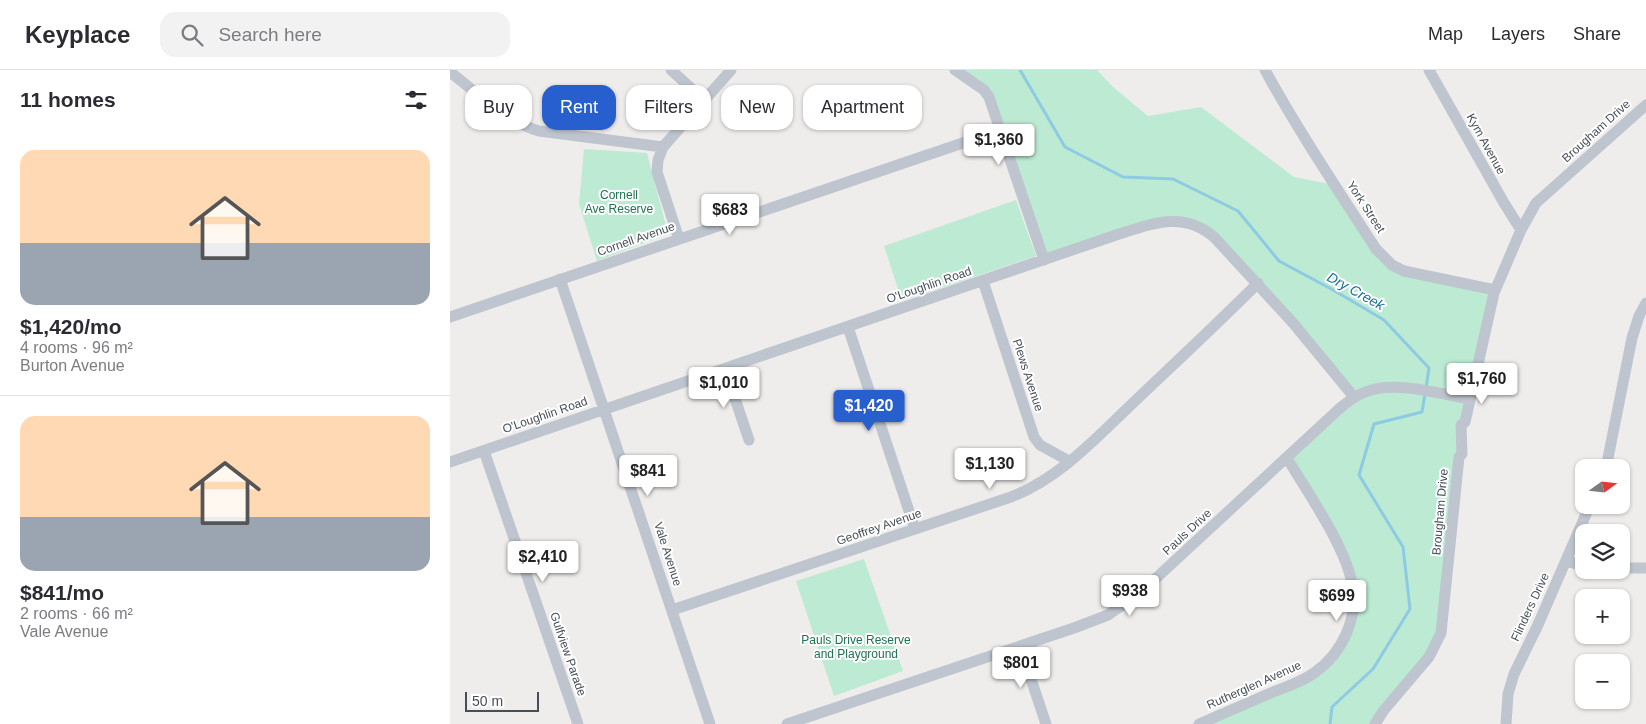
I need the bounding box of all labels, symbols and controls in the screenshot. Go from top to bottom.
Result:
search box [160,12,510,57]
text: Keyplace [25,21,130,48]
icon: search [178,21,206,49]
text: Search here [218,24,322,45]
text: Map [1428,24,1463,44]
text: Layers [1491,24,1545,44]
text: Share [1573,24,1621,44]
chip: Buy [465,85,532,130]
chip: Rent [542,85,616,130]
chip: Filters [626,85,711,130]
chip: New [721,85,793,130]
chip: Apartment [803,85,922,130]
icon: filters [402,86,430,114]
text: 11 homes [20,88,116,111]
street label: Brougham Drive [1559,97,1633,165]
street label: Kym Avenue [1464,111,1509,177]
pin: $1,360 [958,124,1040,166]
text: $1,360 [975,131,1023,148]
street label: York Street [1344,178,1388,236]
icon: home [180,183,270,273]
park label: Cornell Ave Reserve [585,188,654,216]
pin: $683 [700,194,760,236]
text: $683 [712,201,748,218]
street label: Cornell Avenue [595,219,677,259]
street label: O'Loughlin Road [885,264,973,306]
water label: Dry Creek [1325,269,1388,314]
text: $1,420/mo [20,315,122,338]
street label: Plews Avenue [1010,337,1046,413]
text: 4 rooms · 96 m² [20,339,133,356]
text: Burton Avenue [20,357,125,374]
pin: $1,760 [1441,362,1523,405]
pin: $1,010 [683,366,765,409]
text: $1,760 [1458,370,1506,387]
text: $1,010 [700,374,748,391]
pin: $1,420 [828,390,910,432]
street label: O'Loughlin Road [501,394,589,436]
text: $1,420 [845,397,893,414]
icon: home [180,448,270,538]
pin: $1,130 [949,448,1031,490]
pin: $841 [618,454,678,497]
text: $1,130 [966,455,1014,472]
north arrow [1575,459,1630,514]
map controls [1575,459,1630,709]
text: $841 [630,462,666,479]
street label: Brougham Drive [1429,468,1451,556]
street label: Geoffrey Avenue [835,506,924,548]
street label: Pauls Drive [1160,506,1214,558]
street label: Vale Avenue [651,520,685,588]
button: layers [1575,524,1630,579]
pin: $2,410 [502,540,584,583]
text: $2,410 [519,548,567,565]
street label: Flinders Drive [1508,570,1552,643]
pin: $938 [1100,574,1160,617]
pin: $699 [1307,580,1367,622]
text: $841/mo [20,581,104,604]
text: $938 [1112,582,1148,599]
text: $699 [1319,587,1355,604]
button: + [1575,589,1630,644]
text: 2 rooms · 66 m² [20,605,133,622]
street label: Gulfview Parade [547,610,589,698]
text: Vale Avenue [20,623,108,640]
park label: Pauls Drive Reserve and Playground [801,633,911,661]
pin: $801 [991,646,1051,689]
text: $801 [1003,654,1039,671]
button: − [1575,654,1630,709]
street label: Rutherglen Avenue [1205,658,1304,712]
scale bar [465,689,539,712]
text: 50 m [472,693,503,709]

